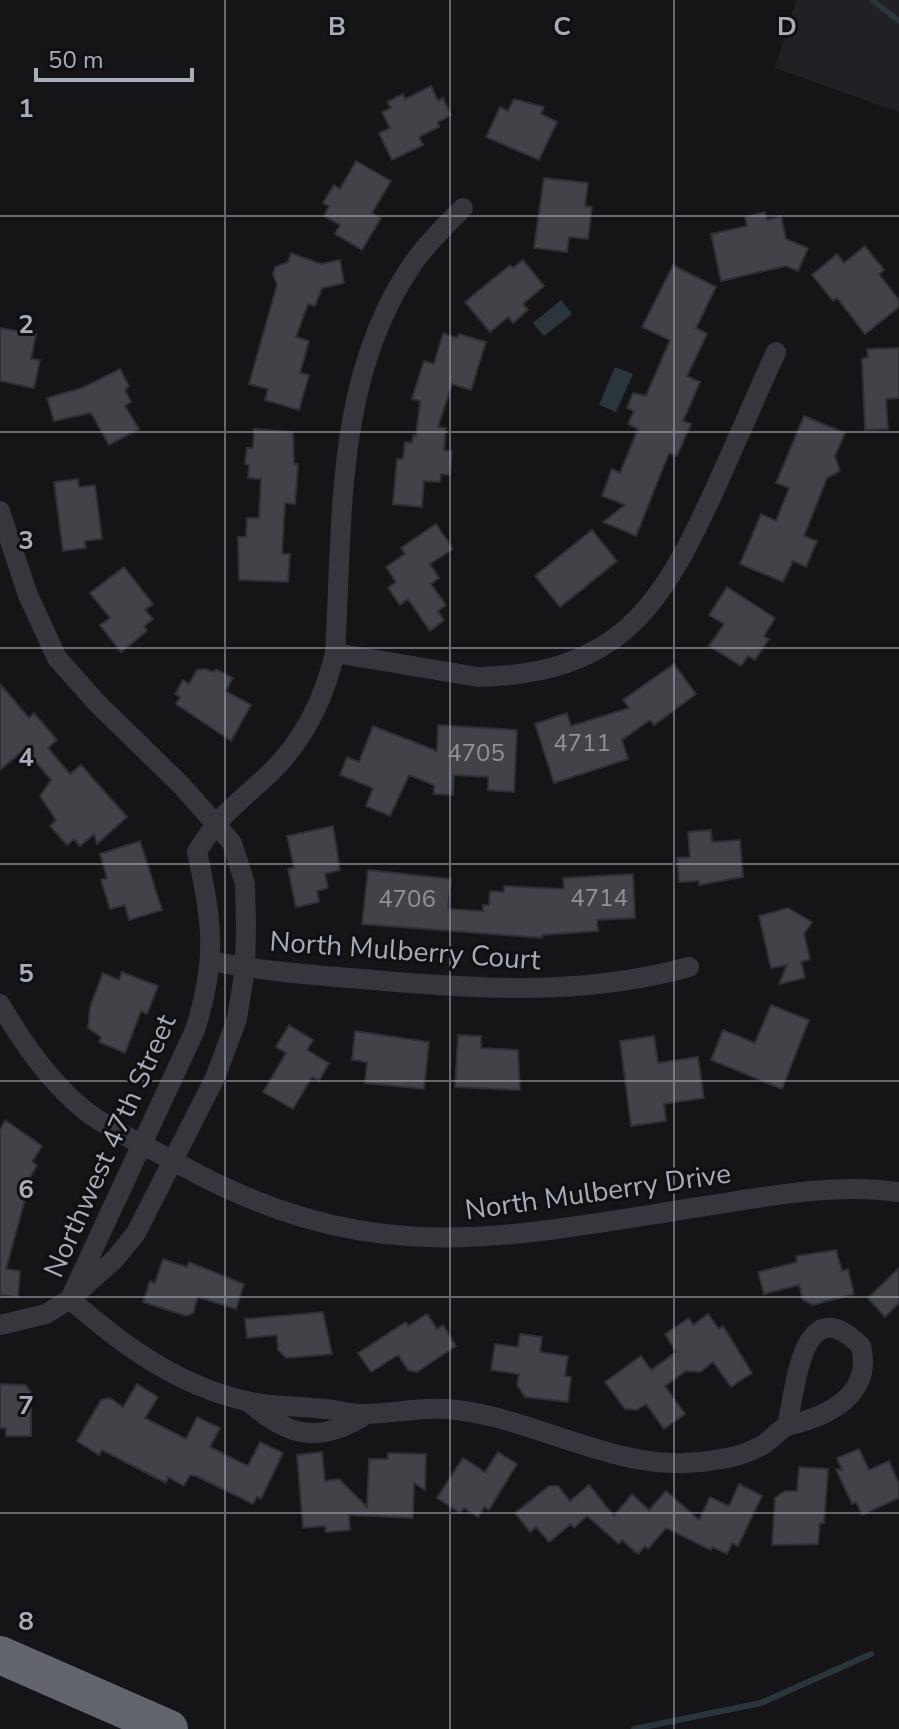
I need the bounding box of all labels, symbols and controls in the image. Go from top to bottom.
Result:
text: B [328,9,346,44]
text: C [553,9,571,44]
text: D [777,9,797,44]
scale bar [36,32,192,82]
text: 50 m [48,44,104,76]
text: 1 [18,91,34,126]
text: 2 [18,307,34,342]
text: 3 [18,523,34,558]
house number: 4711 [553,727,611,759]
house number: 4705 [447,737,505,769]
text: 4 [18,740,34,775]
house number: 4714 [570,882,628,914]
house number: 4706 [378,883,436,915]
street label: North Mulberry Court [268,923,542,979]
text: 5 [18,956,34,991]
street label: Northwest 47th Street [35,1008,185,1283]
street label: North Mulberry Drive [463,1155,733,1229]
text: 6 [18,1172,34,1207]
text: 7 [18,1388,34,1423]
text: 8 [18,1604,34,1639]

